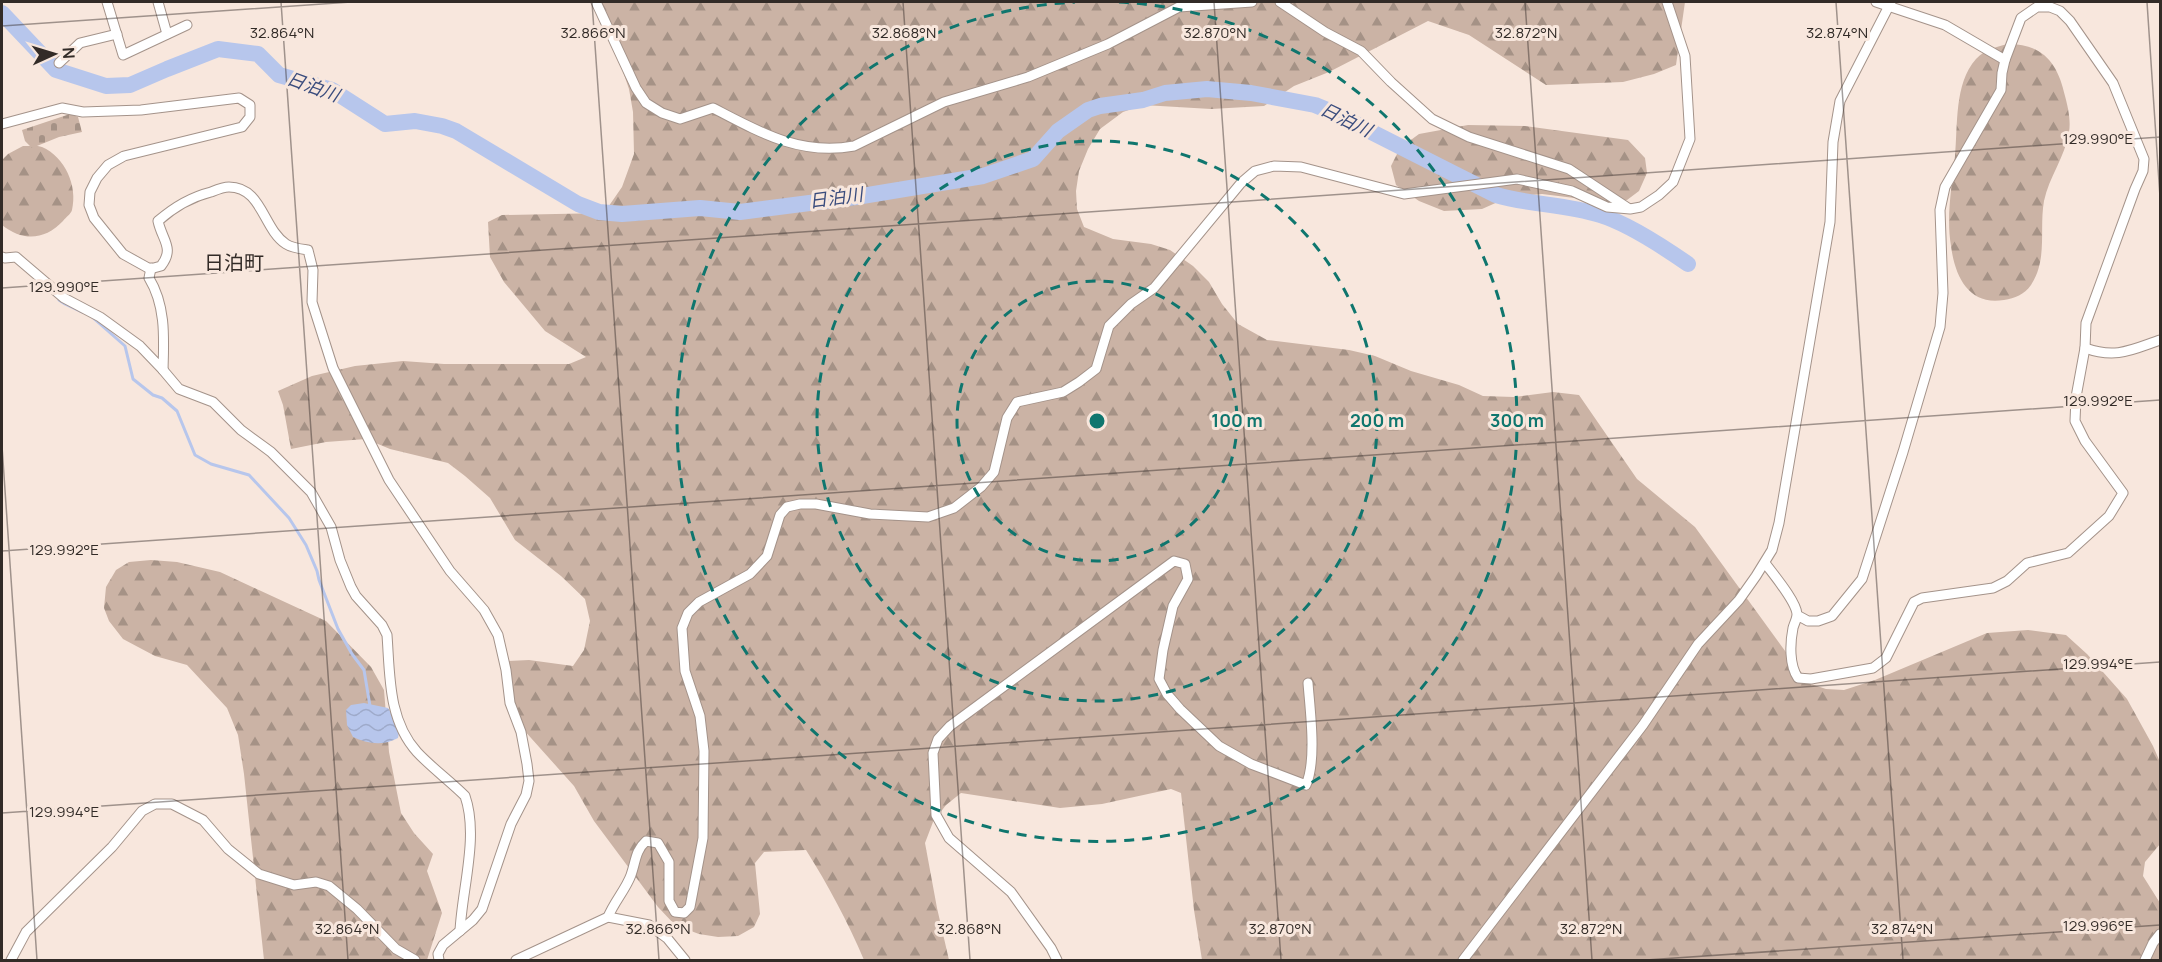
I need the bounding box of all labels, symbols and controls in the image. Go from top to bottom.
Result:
text: 32.864°N [250,22,314,43]
text: 32.866°N [561,22,626,43]
text: 32.868°N [872,22,936,43]
text: 32.870°N [1183,22,1247,43]
text: 32.872°N [1495,22,1557,43]
text: 32.874°N [1806,22,1868,43]
north arrow [24,24,84,84]
text: N [58,46,80,59]
water label: 日泊川 [284,66,345,107]
water label: 日泊川 [1317,96,1378,143]
text: 129.990°E [2063,128,2133,149]
water label: 日泊川 [807,181,866,213]
district label: 日泊町 [204,249,264,276]
text: 129.990°E [29,276,99,297]
text: 129.992°E [2063,390,2133,411]
text: 100 m [1211,408,1263,432]
text: 200 m [1350,408,1404,432]
text: 300 m [1490,408,1544,432]
centre of rings [1087,411,1107,431]
text: 129.992°E [29,539,99,560]
text: 129.994°E [2063,653,2133,674]
text: 129.994°E [29,801,99,822]
text: 129.996°E [2063,915,2133,936]
text: 32.864°N [315,918,379,939]
text: 32.866°N [626,918,691,939]
text: 32.868°N [937,918,1001,939]
text: 32.870°N [1248,918,1312,939]
text: 32.872°N [1560,918,1622,939]
text: 32.874°N [1871,918,1933,939]

